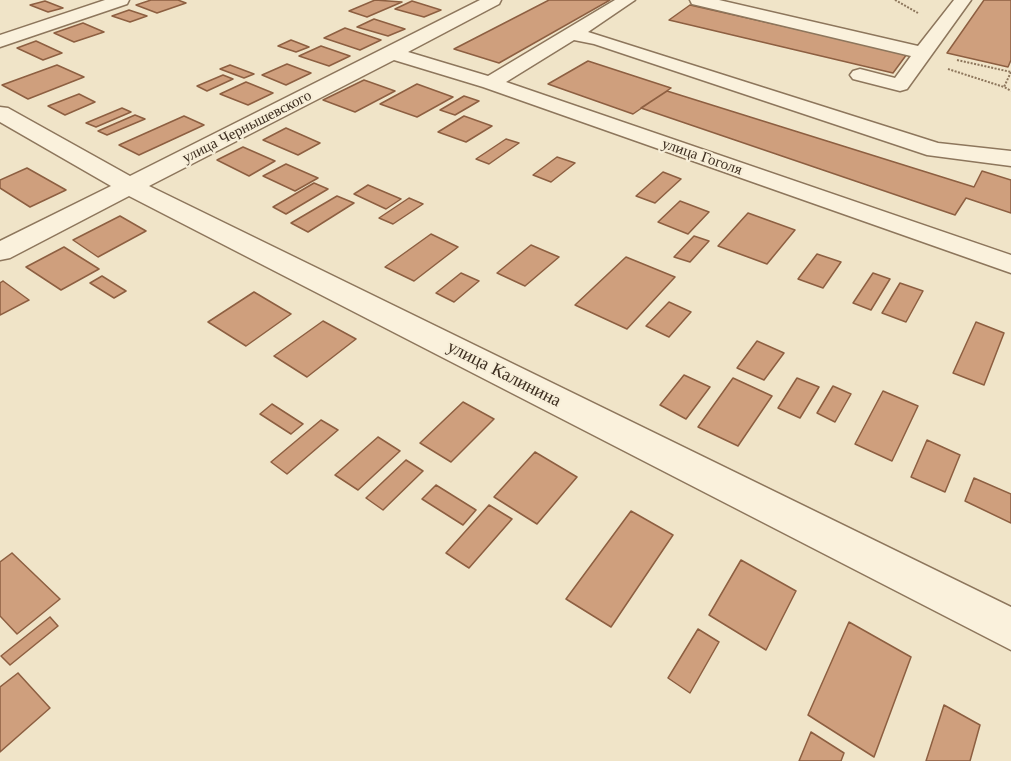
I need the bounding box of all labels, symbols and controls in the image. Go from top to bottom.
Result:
street label: улица Чернышевского [179,87,315,167]
street label: улица Гоголя [660,135,744,179]
street label: улица Калинина [443,336,565,412]

